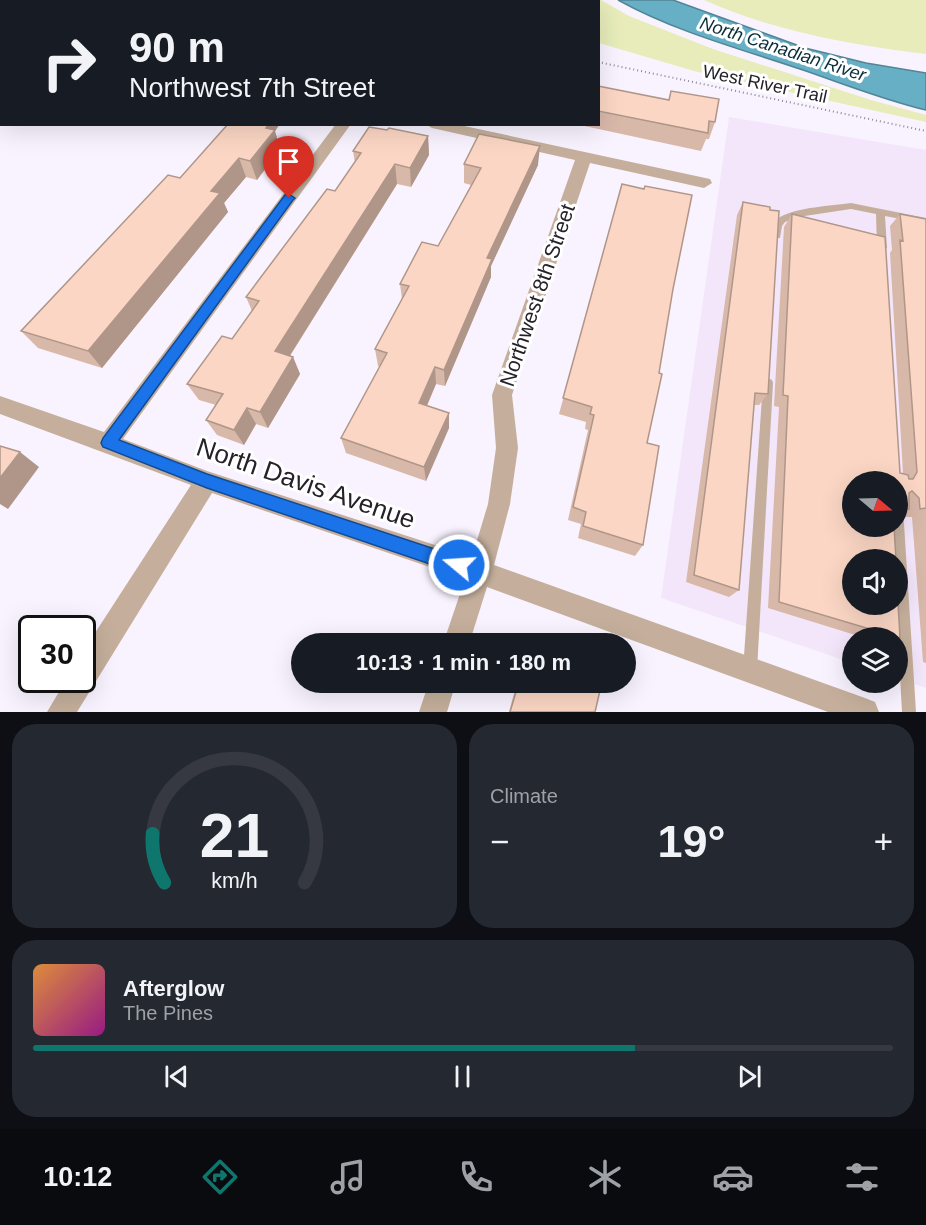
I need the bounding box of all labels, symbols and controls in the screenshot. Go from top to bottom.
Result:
water label: North Canadian River [698,13,869,86]
icon: right [30,24,108,102]
text: 90 m [129,24,225,71]
street label: West River Trail [701,61,829,107]
text: Northwest 7th Street [129,73,375,103]
pin [263,136,314,198]
icon: arrive [272,145,305,178]
street label: Northwest 8th Street [495,201,579,389]
street label: North Davis Avenue [193,431,419,535]
north arrow [842,471,908,537]
map controls [842,471,908,693]
position arrow [427,533,491,597]
button: sound [842,549,908,615]
speed limit sign: 30 [18,615,96,693]
button: layers [842,627,908,693]
text: 10:13 · 1 min · 180 m [356,650,571,675]
text: Climate [490,785,558,807]
text: 21 [200,801,269,870]
text: 19° [657,816,726,867]
text: − [490,823,509,860]
text: + [874,823,893,860]
text: km/h [211,869,258,893]
text: Afterglow [123,976,224,1001]
text: The Pines [123,1002,213,1024]
icon: previous [160,1060,193,1093]
icon: pause [446,1060,479,1093]
icon: next [733,1060,766,1093]
icon: directions [199,1156,241,1198]
icon: music [327,1156,369,1198]
icon: phone [455,1156,497,1198]
icon: climate [584,1156,626,1198]
icon: car [712,1156,754,1198]
icon: filters [841,1156,883,1198]
text: 10:12 [43,1162,112,1192]

